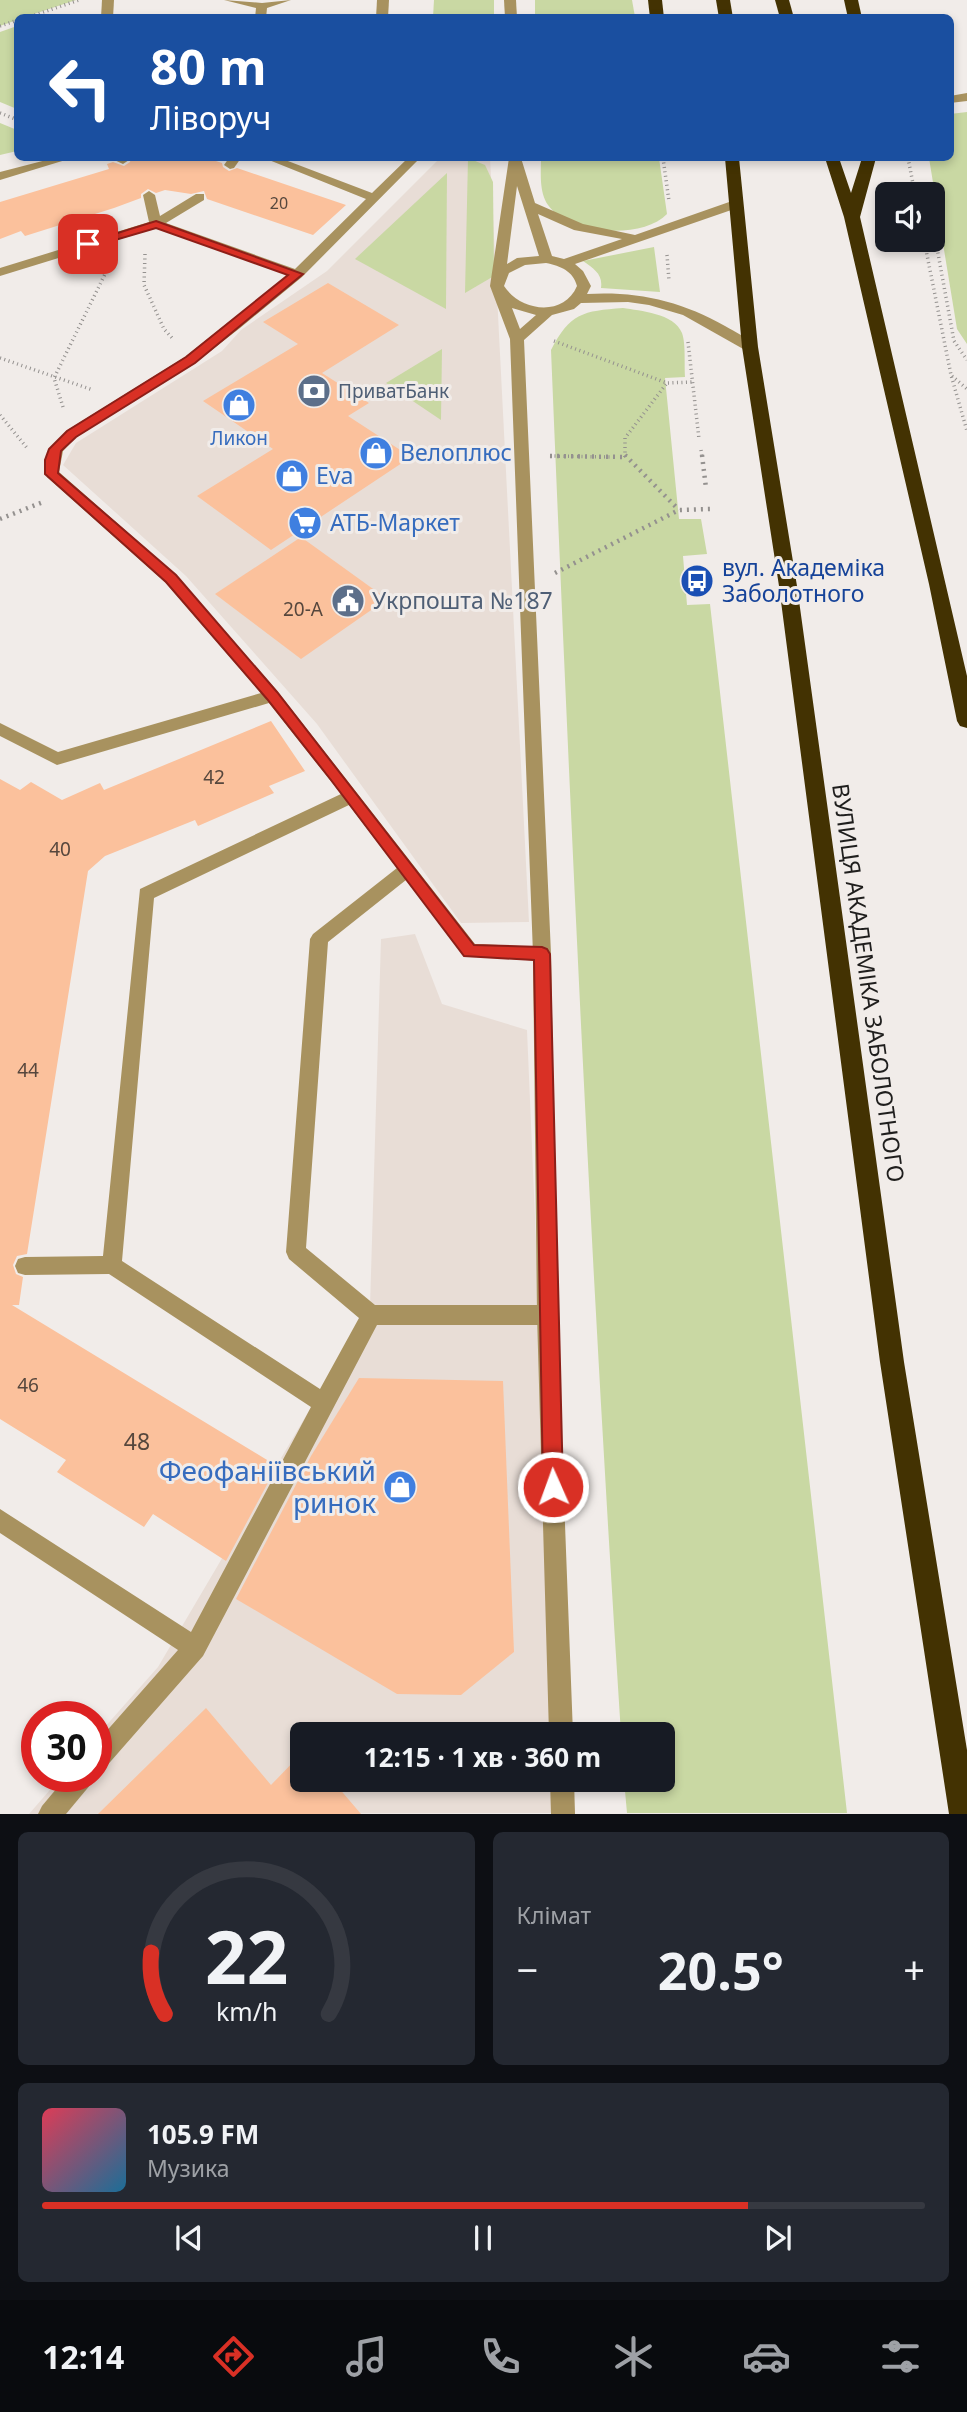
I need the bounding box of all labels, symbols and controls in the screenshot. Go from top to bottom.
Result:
text: 80 m [150,33,267,99]
icon: left [35,42,126,133]
text: Ліворуч [150,96,271,139]
map controls [875,182,945,252]
button: sound [875,182,945,252]
house number: 20 [270,192,288,214]
pin [58,214,118,274]
icon: arrive [69,225,107,263]
bank icon: ПриватБанк [295,372,333,410]
place label: ПриватБанк [338,378,449,404]
shop icon: Ликон [220,386,258,424]
place label: Ликон [210,425,268,451]
shop icon: Велоплюс [357,434,395,472]
place label: Велоплюс [400,436,512,468]
shop icon: Eva [273,457,311,495]
place label: Eva [316,459,353,491]
supermarket icon: АТБ-Маркет [286,504,324,542]
place label: АТБ-Маркет [330,506,460,538]
place label: вул. Академіка Заболотного [722,551,885,609]
bus stop icon: вул. Академіка Заболотного [678,562,716,600]
public building icon: Укрпошта №187 [329,582,367,620]
place label: Укрпошта №187 [372,584,553,616]
house number: 20-А [283,596,324,622]
house number: 42 [203,764,225,790]
street label: ВУЛИЦЯ АКАДЕМІКА ЗАБОЛОТНОГО [825,781,913,1184]
house number: 40 [49,836,71,862]
house number: 44 [17,1057,39,1083]
house number: 46 [17,1372,39,1398]
house number: 48 [124,1425,150,1457]
position arrow [516,1450,590,1524]
place label: Феофаніївський ринок [159,1451,376,1521]
shop icon: Феофаніївський ринок [381,1468,419,1506]
speed limit sign: 30 [21,1701,112,1792]
text: 12:15 · 1 хв · 360 m [364,1739,601,1775]
text: Клімат [517,1899,591,1931]
text: 22 [205,1907,288,2006]
text: 20.5° [658,1934,784,2005]
text: − [517,1943,538,1995]
text: + [903,1943,925,1995]
text: km/h [215,1994,277,2028]
text: 105.9 FM [147,2116,259,2152]
text: Музика [147,2152,230,2184]
icon: previous [170,2219,208,2257]
icon: pause [464,2219,502,2257]
icon: next [759,2219,797,2257]
icon: directions [209,2332,258,2381]
icon: music [342,2332,391,2381]
icon: phone [476,2332,525,2381]
icon: climate [609,2332,658,2381]
icon: car [742,2332,791,2381]
icon: filters [876,2332,925,2381]
text: 12:14 [42,2335,124,2378]

